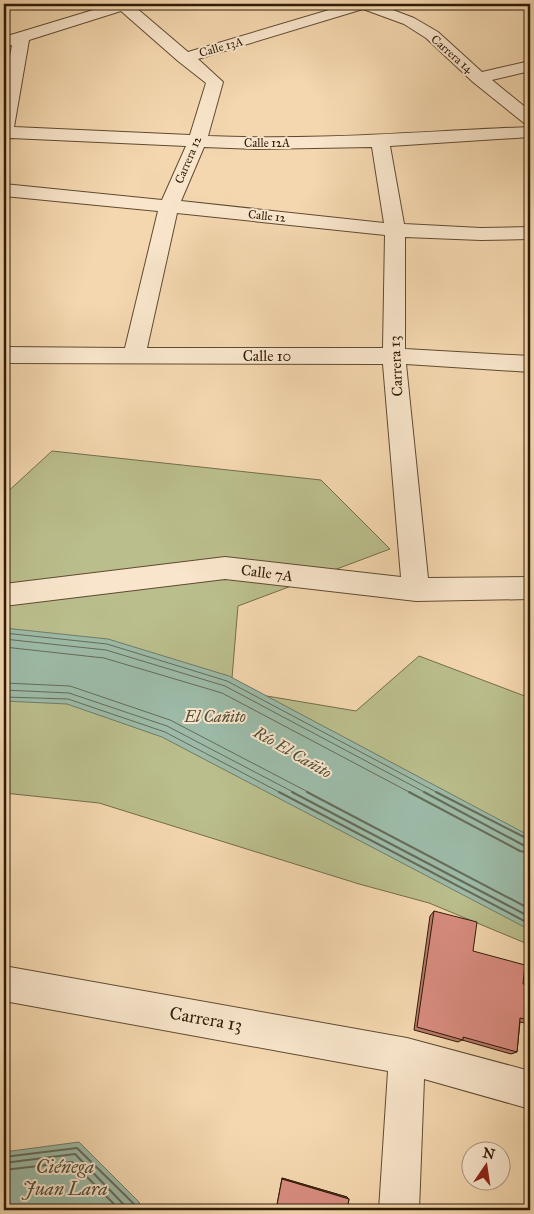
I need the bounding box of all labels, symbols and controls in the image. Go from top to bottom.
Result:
street label: Carrera 14 [428,32,476,76]
street label: Calle 13A [197,34,245,60]
street label: Carrera 12 [172,134,204,186]
street label: Calle 12A [244,136,290,150]
street label: Calle 12 [247,207,287,225]
street label: Carrera 13 [385,335,407,397]
street label: Calle 10 [243,347,291,365]
street label: Calle 7A [240,561,294,585]
water label: El Cañito [183,707,246,726]
water label: Río El Cañito [250,722,335,782]
street label: Carrera 13 [168,1002,244,1036]
north arrow [462,1142,512,1192]
text: N [481,1144,497,1163]
water label: Ciénega Juan Lara [21,1155,108,1200]

